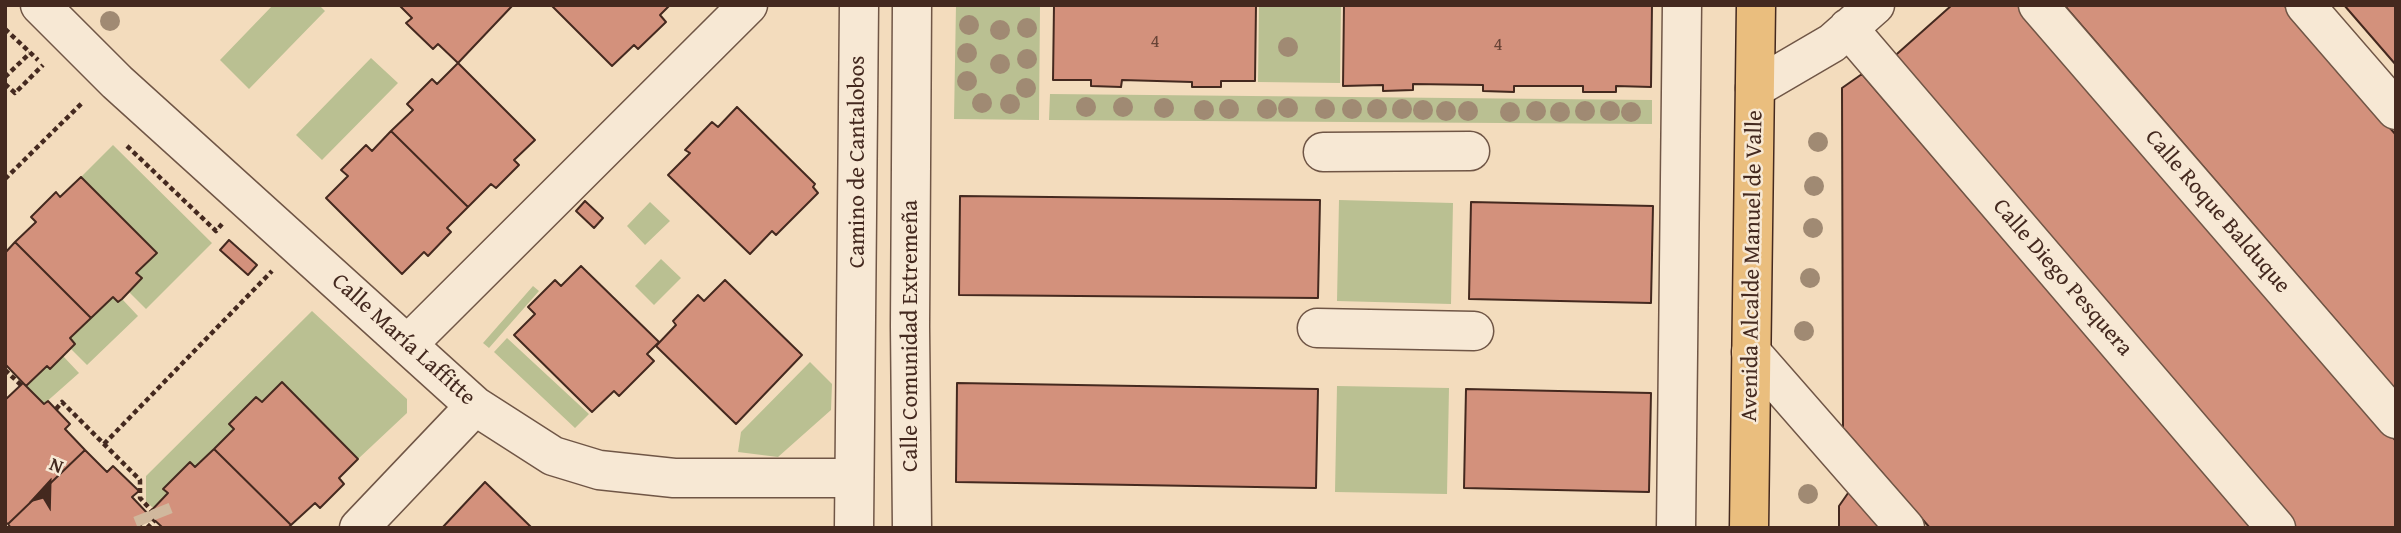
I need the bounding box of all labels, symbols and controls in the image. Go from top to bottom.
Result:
house number: 4 [1150,31,1160,53]
house number: 4 [1493,34,1503,56]
street label: Camino de Cantalobos [844,56,872,268]
street label: Avenida Alcalde Manuel de Valle [1736,110,1770,422]
street label: Calle Roque Balduque [2138,124,2296,300]
street label: Calle Diego Pesquera [1986,194,2138,362]
street label: Calle Comunidad Extremeña [897,200,925,472]
street label: Calle María Laffitte [325,268,481,412]
north arrow [14,449,84,519]
text: N [46,449,68,480]

